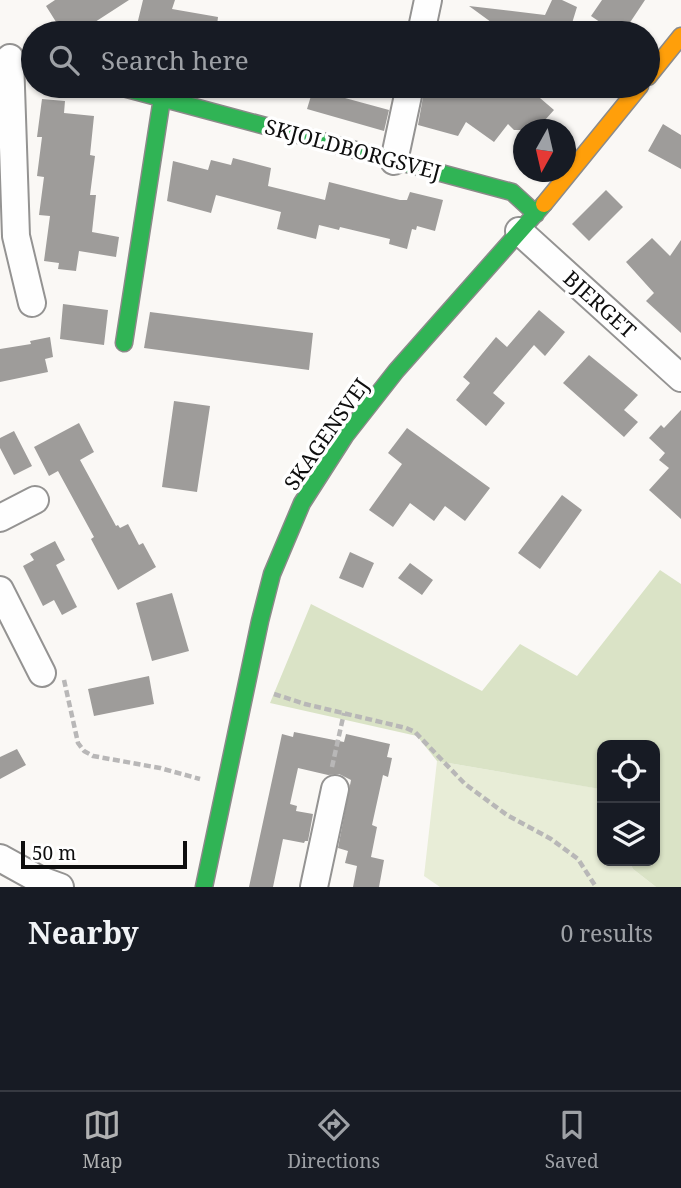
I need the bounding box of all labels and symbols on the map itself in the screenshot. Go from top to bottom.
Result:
street label: SKJOLDBORGSVEJ [262,112,444,186]
north arrow [513,119,576,182]
street label: BJERGET [558,264,642,344]
street label: SKAGENSVEJ [277,373,375,495]
scale bar [21,838,187,870]

